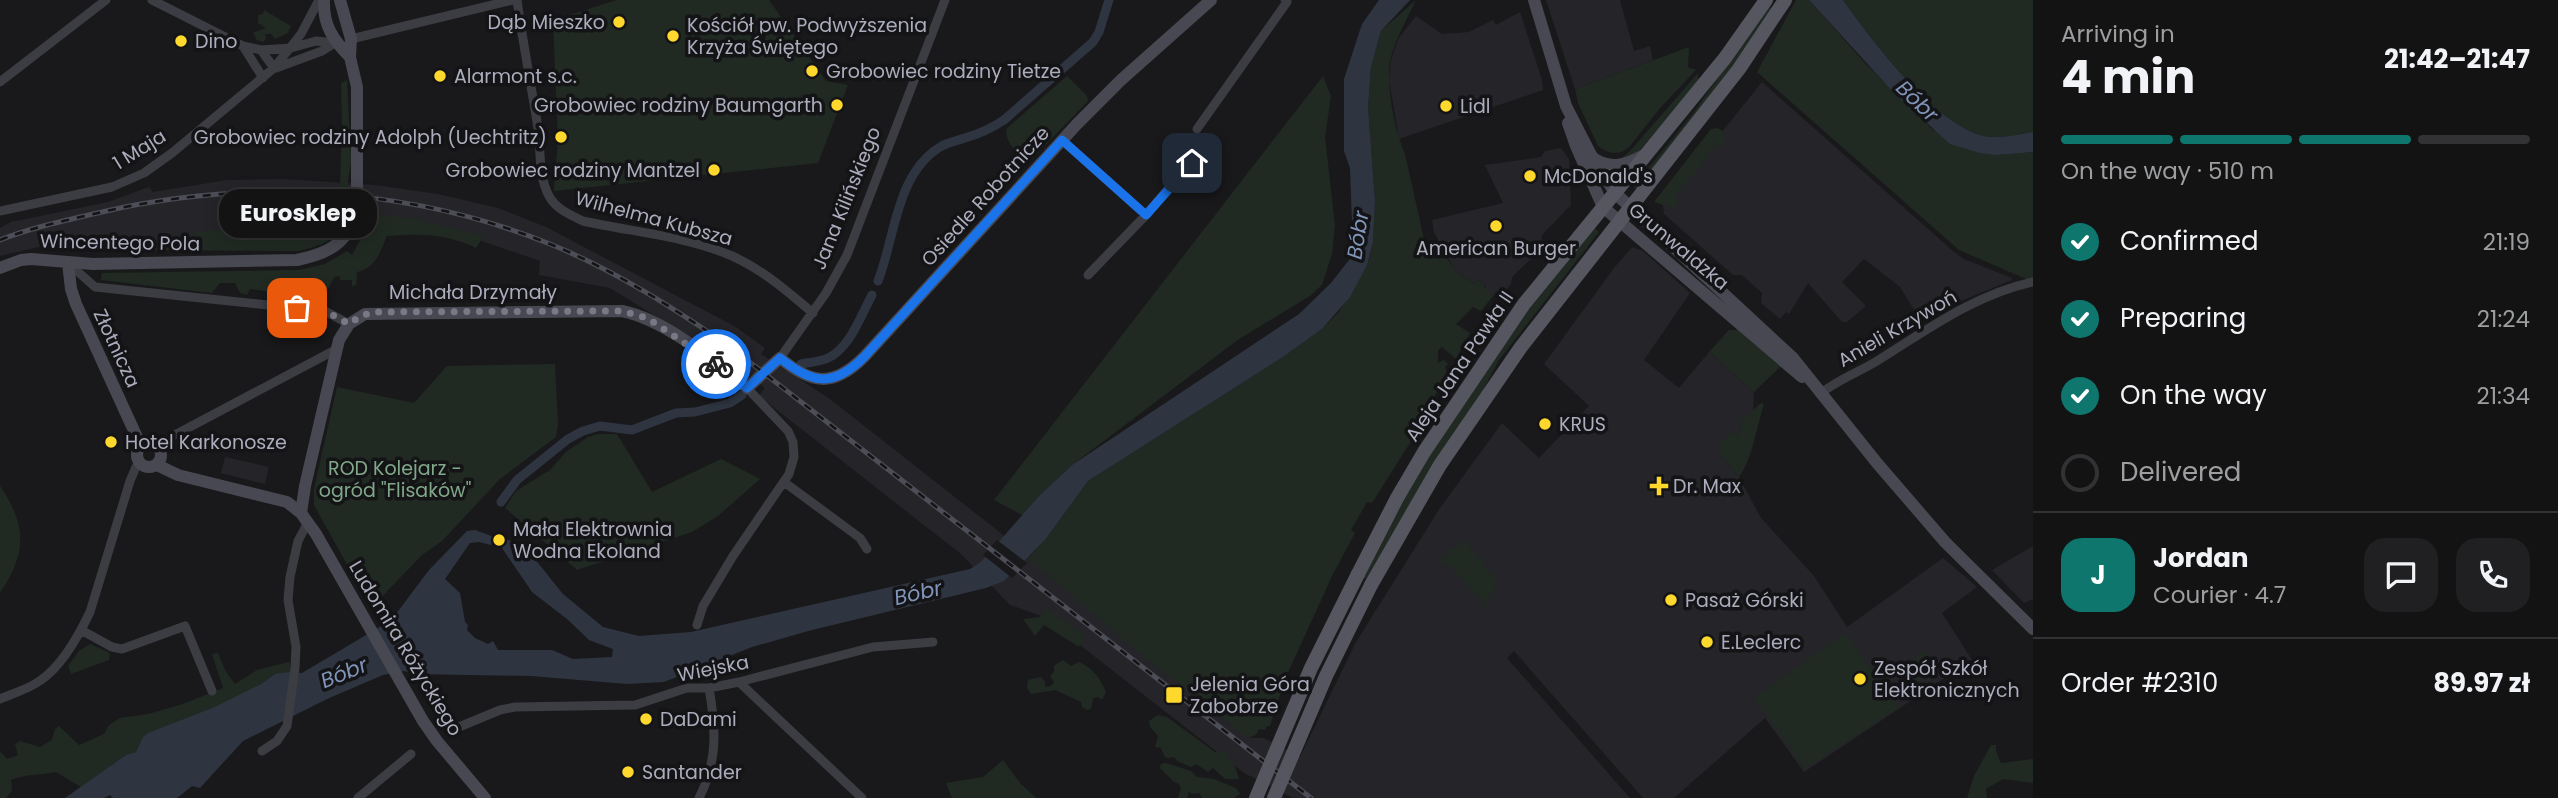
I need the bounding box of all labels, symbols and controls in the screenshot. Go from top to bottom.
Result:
place label: Dąb Mieszko [487,9,605,36]
place label: Kościół pw. Podwyższenia Krzyża Świętego [687,12,927,61]
marker: Dąb Mieszko [611,14,627,30]
text: Arriving in [2061,18,2175,50]
place label: Dino [195,28,237,55]
marker: Kościół pw. Podwyższenia Krzyża Świętego [665,28,681,44]
marker: Dino [173,33,189,49]
text: 21:42–21:47 [2384,41,2530,77]
text: 4 min [2061,45,2195,109]
place label: Grobowiec rodziny Tietze [826,58,1061,85]
place label: Alarmont s.c. [454,63,577,90]
marker: Grobowiec rodziny Tietze [804,63,820,79]
marker: Alarmont s.c. [432,68,448,84]
water label: Bóbr [1890,73,1946,129]
place label: Grobowiec rodziny Baumgarth [534,92,823,119]
place label: Lidl [1460,93,1490,120]
marker: Grobowiec rodziny Baumgarth [829,97,845,113]
marker: Lidl [1438,98,1454,114]
street label: Osiedle Robotnicze [915,120,1056,272]
street label: 1 Maja [108,123,171,176]
street label: Jana Kilińskiego [806,123,887,274]
place label: Grobowiec rodziny Adolph (Uechtritz) [194,124,547,151]
marker: Grobowiec rodziny Adolph (Uechtritz) [553,129,569,145]
pin [1162,133,1222,193]
icon: home [1173,144,1211,182]
text: On the way · 510 m [2061,155,2274,187]
place label: Grobowiec rodziny Mantzel [446,157,700,184]
marker: Grobowiec rodziny Mantzel [706,162,722,178]
place label: McDonald's [1544,163,1653,190]
marker: McDonald's [1522,168,1538,184]
street label: Wilhelma Kubsza [572,185,736,252]
callout: Eurosklep [218,189,376,238]
street label: Grunwaldzka [1623,196,1735,296]
text: Eurosklep [240,197,356,229]
water label: Bóbr [1339,208,1376,261]
marker: American Burger [1488,218,1504,234]
icon: check [2061,223,2099,261]
text: Confirmed [2120,223,2258,259]
text: 21:19 [2483,226,2530,258]
street label: Wincentego Pola [40,228,200,257]
place label: American Burger [1416,235,1576,262]
pin [267,278,327,338]
street label: Michała Drzymały [389,279,557,306]
street label: Anieli Krzywoń [1833,283,1962,374]
street label: Aleja Jana Pawła II [1399,286,1520,447]
icon: bag [278,289,316,327]
icon: check [2061,300,2099,338]
text: Preparing [2120,300,2246,336]
text: 21:24 [2477,303,2530,335]
street label: Złotnicza [87,304,147,392]
courier [681,329,751,399]
icon: bike [697,345,735,383]
icon: check [2061,377,2099,415]
text: On the way [2120,377,2267,413]
text: 21:34 [2477,380,2530,412]
place label: KRUS [1559,411,1606,438]
marker: KRUS [1537,416,1553,432]
place label: Hotel Karkonosze [125,429,287,456]
marker: Hotel Karkonosze [103,434,119,450]
text: Delivered [2120,454,2241,490]
park label: ROD Kolejarz - ogród "Flisaków" [319,455,471,504]
place label: Dr. Max [1673,473,1741,500]
marker: Dr. Max [1651,478,1667,494]
place label: Mała Elektrownia Wodna Ekoland [513,516,672,565]
marker: Mała Elektrownia Wodna Ekoland [491,532,507,548]
button: chat [2364,538,2438,612]
button: phone [2456,538,2530,612]
text: Jordan [2153,540,2249,576]
street label: Ludomira Różyckiego [342,555,469,741]
text: J [2090,557,2106,593]
water label: Bóbr [891,573,946,612]
text: Courier · 4.7 [2153,579,2286,611]
place label: Pasaż Górski [1685,587,1804,614]
marker: Pasaż Górski [1663,592,1679,608]
place label: E.Leclerc [1721,629,1801,656]
marker: E.Leclerc [1699,634,1715,650]
street label: Wiejska [675,648,751,689]
water label: Bóbr [316,650,373,695]
place label: Zespół Szkół Elektronicznych [1874,655,2020,704]
text: Order #2310 [2061,665,2218,701]
text: 89.97 zł [2433,665,2530,701]
place label: Jelenia Góra Zabobrze [1190,671,1310,720]
marker: Zespół Szkół Elektronicznych [1852,671,1868,687]
marker: Jelenia Góra Zabobrze [1164,685,1184,705]
place label: DaDami [660,706,737,733]
marker: DaDami [638,711,654,727]
place label: Santander [642,759,742,786]
marker: Santander [620,764,636,780]

